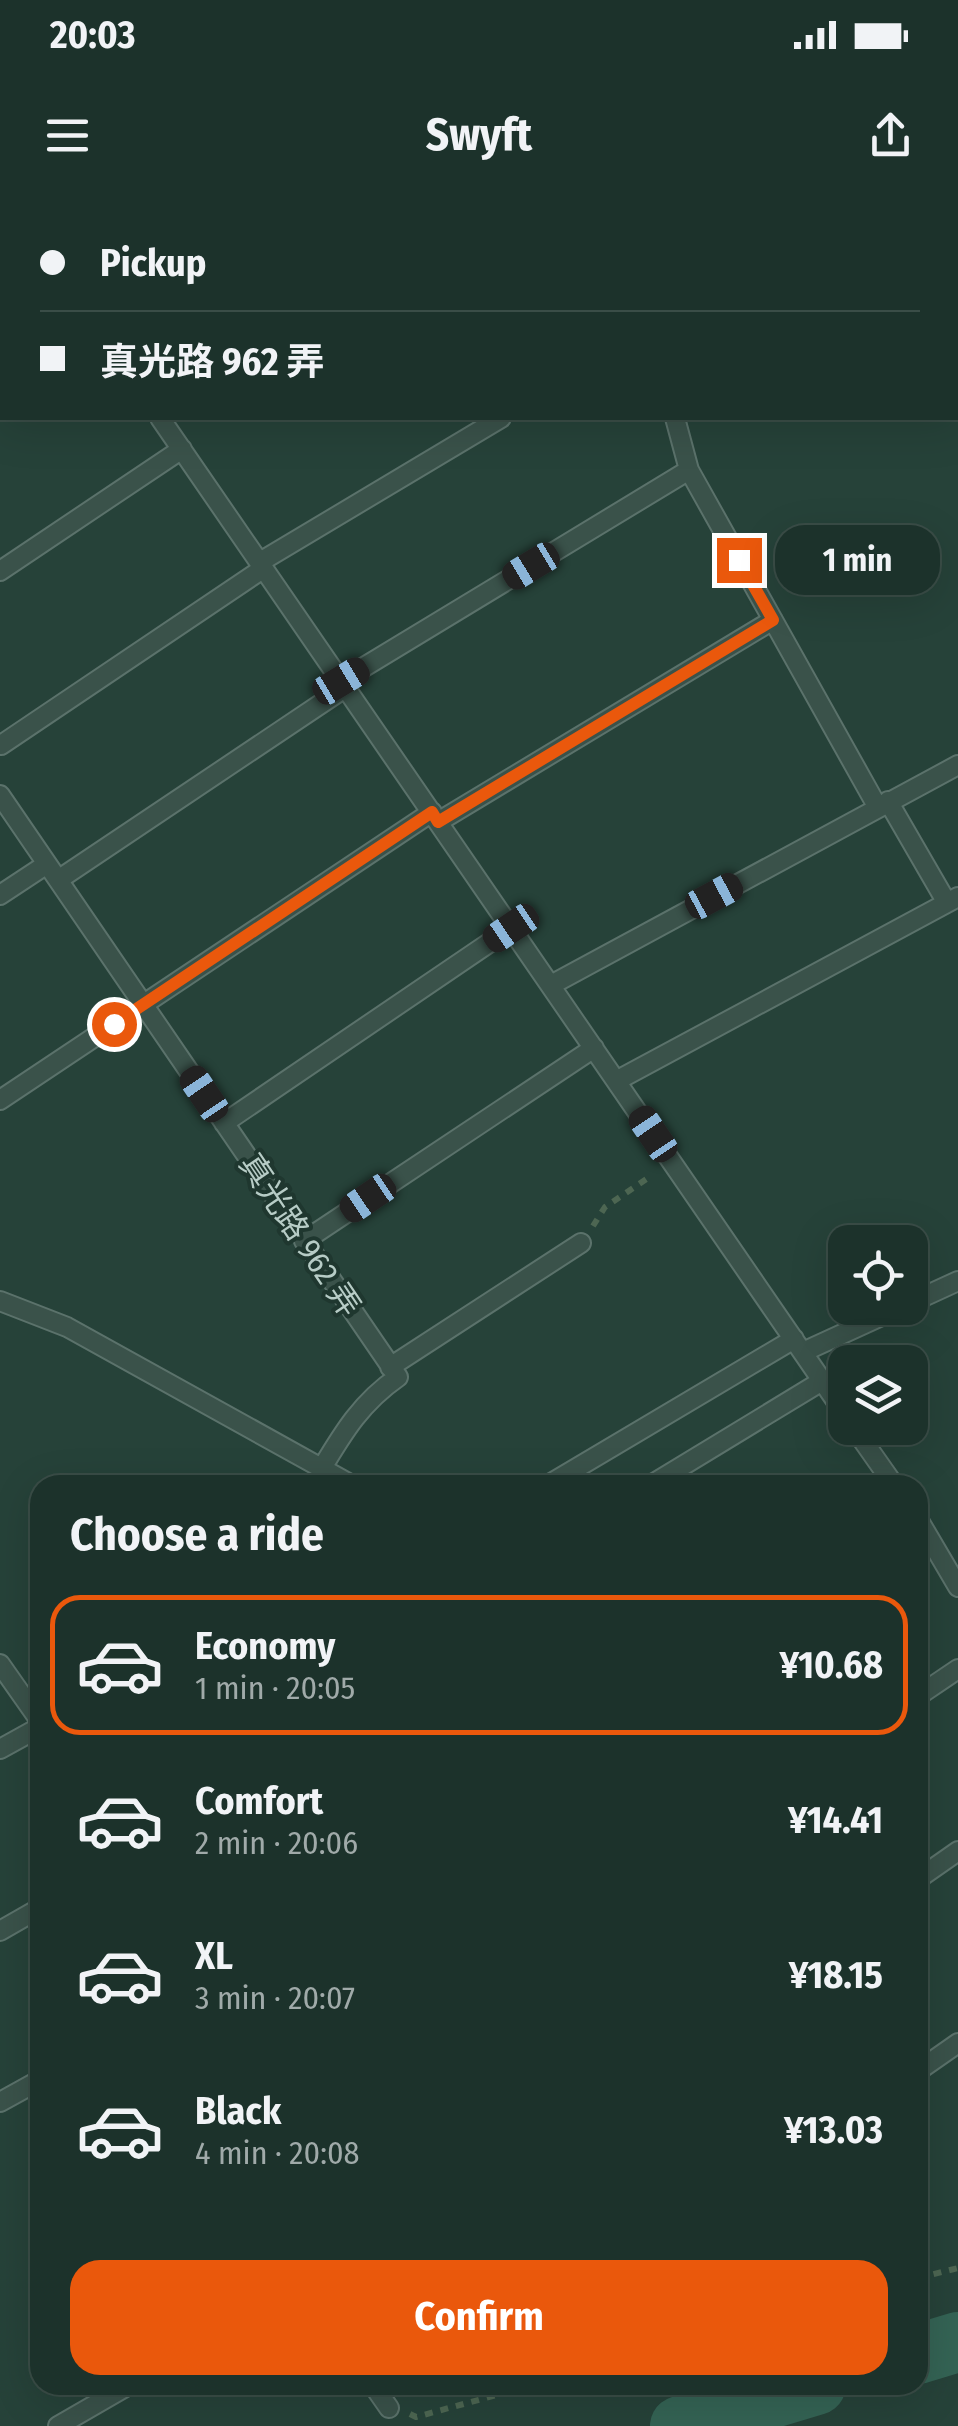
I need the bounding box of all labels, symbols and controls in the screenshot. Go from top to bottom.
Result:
text: 20:03 [50,12,135,58]
icon: menu [40,108,95,163]
text: Swyft [426,108,532,162]
icon: share [863,108,918,163]
text: Pickup [100,240,206,286]
text: 真光路 962 弄 [100,339,325,385]
callout: 1 min [774,525,939,595]
car [498,538,564,594]
route end [717,538,762,583]
text: 1 min [823,541,892,579]
car [308,653,374,709]
car [680,869,748,923]
car [478,899,544,957]
route start [92,1002,137,1047]
car [175,1061,233,1127]
car [624,1101,682,1167]
street label: 真光路 962 弄 [232,1146,368,1324]
car [335,1169,401,1227]
map controls [828,1225,928,1445]
button: locate [828,1225,928,1325]
button: layers [828,1345,928,1445]
text: Choose a ride [70,1508,324,1562]
icon: car [75,1620,165,1710]
text: Economy [195,1623,335,1669]
text: ¥10.68 [779,1642,883,1688]
text: 1 min · 20:05 [195,1669,355,1707]
icon: car [75,1775,165,1865]
text: Comfort [195,1778,323,1824]
text: ¥14.41 [788,1797,883,1843]
text: 2 min · 20:06 [195,1824,358,1862]
icon: car [75,1930,165,2020]
text: XL [195,1933,233,1979]
text: ¥18.15 [789,1952,883,1998]
text: 3 min · 20:07 [195,1979,355,2017]
icon: car [75,2085,165,2175]
text: Black [195,2088,281,2134]
text: ¥13.03 [784,2107,883,2153]
text: 4 min · 20:08 [195,2134,360,2172]
button: Confirm [70,2260,888,2375]

